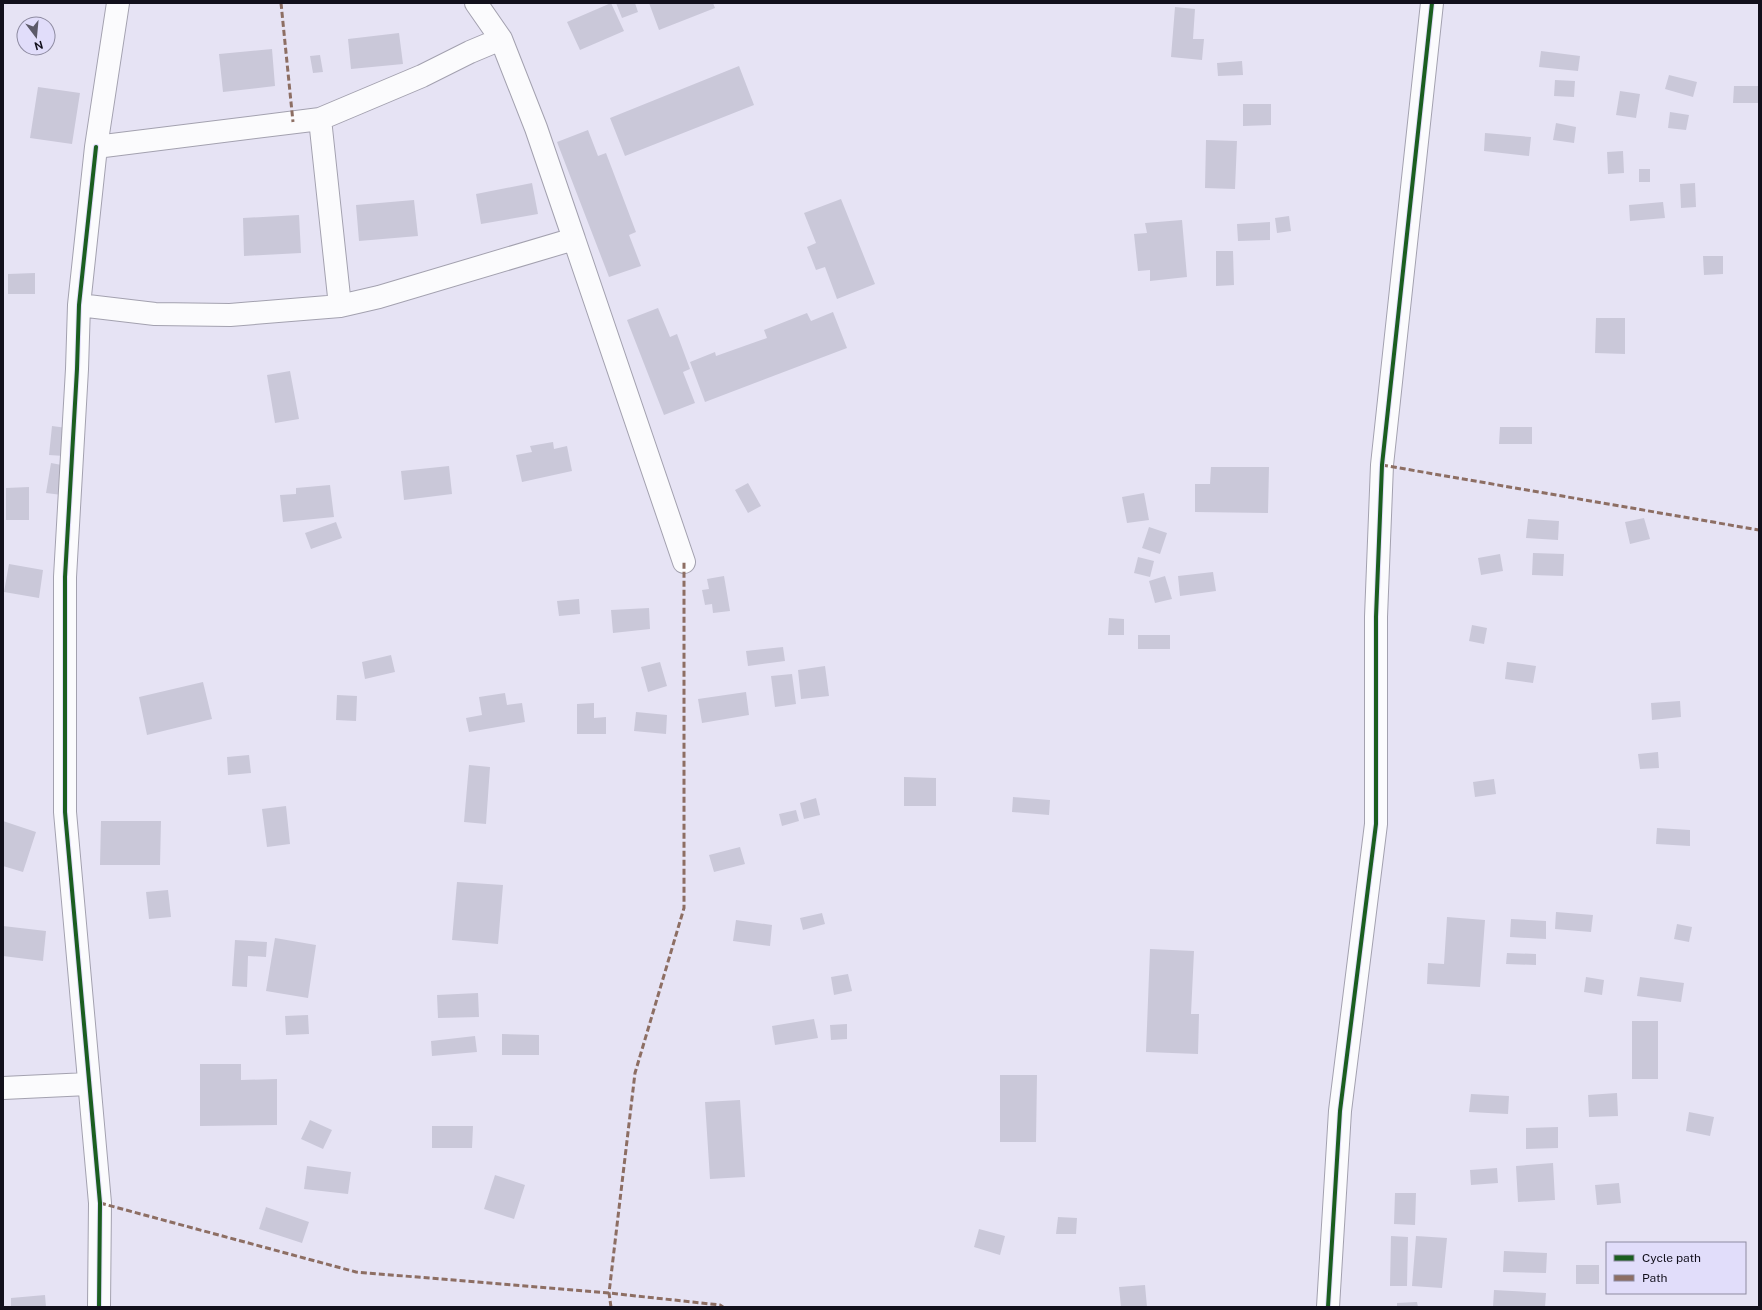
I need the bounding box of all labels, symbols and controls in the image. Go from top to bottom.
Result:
north arrow [16,16,56,56]
text: N [33,39,45,53]
legend [1606,1242,1746,1294]
text: Cycle path [1642,1251,1701,1265]
text: Path [1642,1271,1668,1285]

